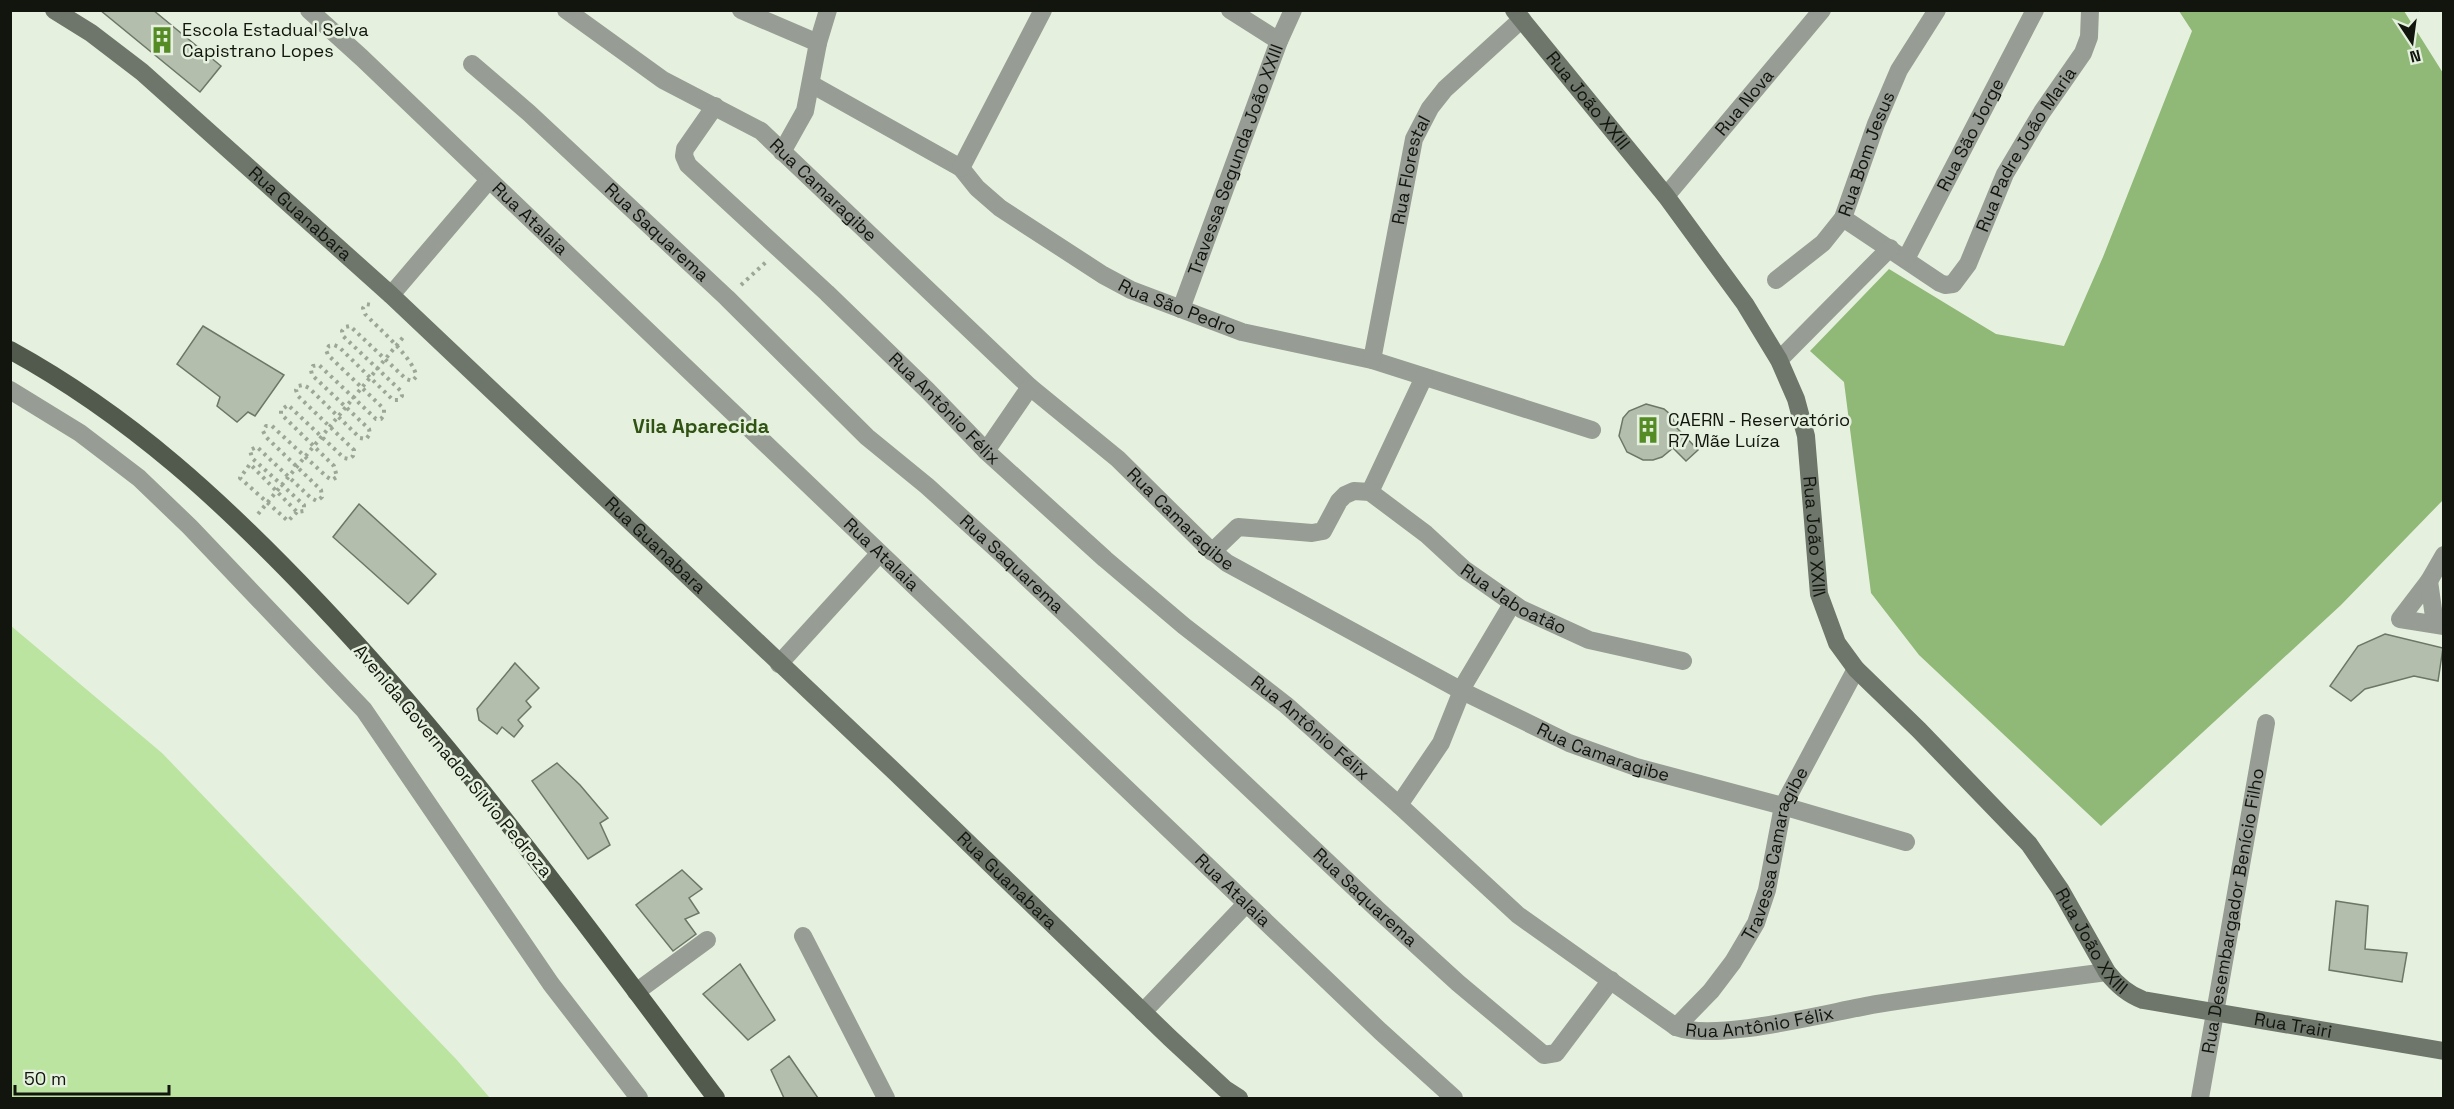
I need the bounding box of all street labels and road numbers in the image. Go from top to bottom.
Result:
street label: Travessa Segunda João XXIII [1182,41,1288,278]
street label: Rua João XXIII [1541,46,1636,154]
street label: Rua Padre João Maria [1970,62,2081,235]
street label: Rua Nova [1710,64,1779,140]
street label: Rua São Jorge [1931,74,2009,195]
street label: Rua Bom Jesus [1832,88,1900,219]
street label: Rua Florestal [1386,111,1435,227]
street label: Rua Camaragibe [765,133,882,246]
street label: Rua Guanabara [244,161,357,265]
street label: Rua Atalaia [488,177,573,260]
street label: Rua Saquarema [600,178,714,286]
street label: Rua São Pedro [1114,273,1240,340]
street label: Rua Antônio Félix [884,347,1005,469]
street label: Rua Camaragibe [1122,462,1238,576]
street label: Rua João XXIII [1798,475,1831,600]
street label: Rua Guanabara [600,492,711,598]
street label: Rua Saquarema [955,509,1069,618]
street label: Rua Atalaia [839,512,925,596]
street label: Rua Jaboatão [1456,558,1570,639]
street label: Avenida Governador Sílvio Pedroza [349,639,558,882]
street label: Rua Antônio Félix [1246,670,1375,785]
street label: Rua Camaragibe [1533,717,1672,786]
street label: Travessa Camaragibe [1736,763,1813,945]
street label: Rua Desembargador Benício Filho [2196,766,2269,1055]
street label: Rua Guanabara [952,826,1063,934]
street label: Rua Saquarema [1309,843,1423,951]
street label: Rua Atalaia [1190,848,1276,931]
street label: Rua João XXIII [2051,884,2132,999]
street label: Rua Antônio Félix [1684,1001,1836,1042]
street label: Rua Trairi [2253,1007,2334,1043]

